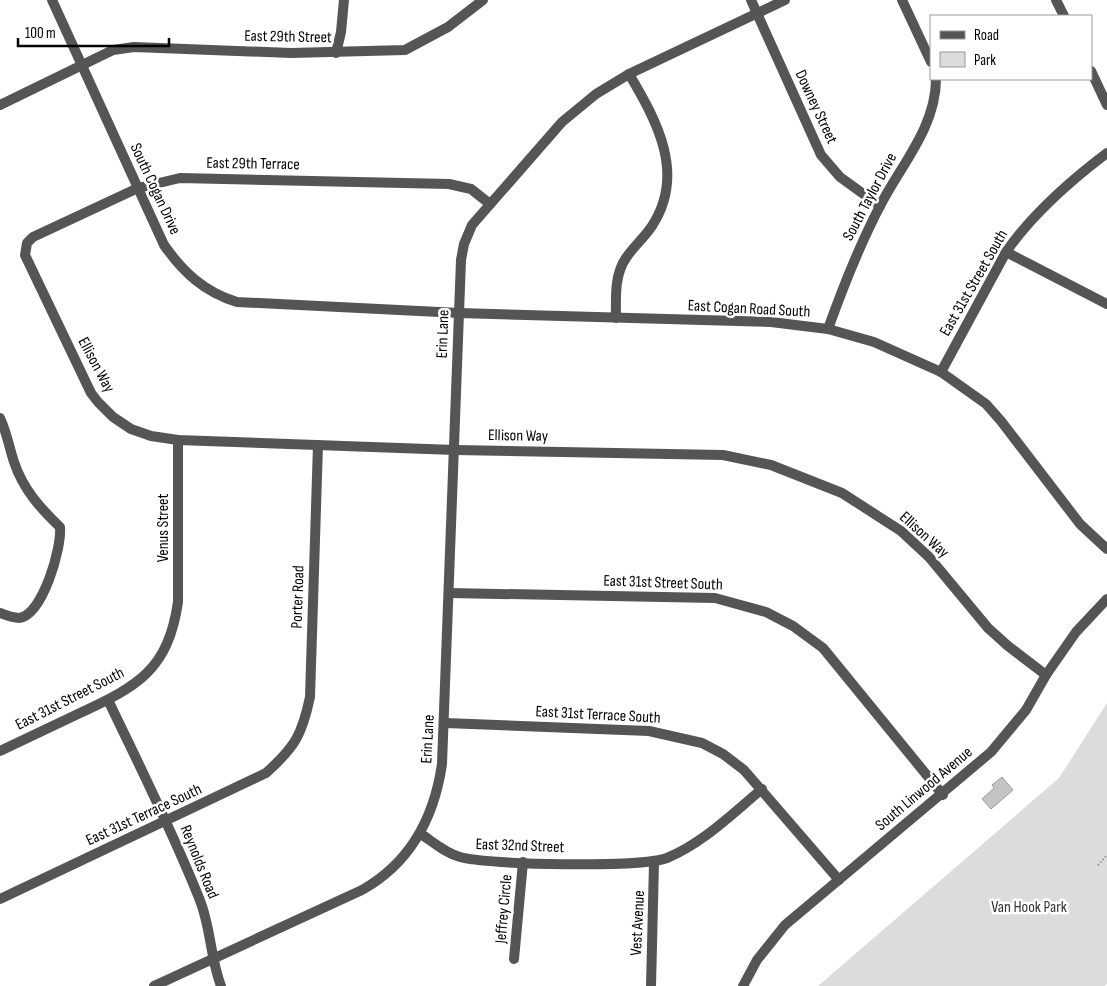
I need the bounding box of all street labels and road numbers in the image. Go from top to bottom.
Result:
street label: East 29th Street [244,27,332,47]
street label: Downey Street [791,67,841,147]
street label: South Cogan Drive [126,140,184,238]
street label: South Taylor Drive [839,150,901,244]
street label: East 29th Terrace [206,154,300,174]
street label: East 31st Street South [936,227,1012,339]
street label: East Cogan Road South [687,296,811,322]
street label: Erin Lane [433,309,453,359]
street label: Ellison Way [74,334,118,396]
street label: Ellison Way [488,426,548,446]
street label: Venus Street [154,494,173,562]
street label: Ellison Way [895,508,953,562]
street label: Porter Road [287,565,309,629]
street label: East 31st Street South [603,571,723,595]
street label: East 31st Street South [13,663,127,735]
street label: East 31st Terrace South [535,702,661,728]
street label: Erin Lane [417,714,439,764]
street label: South Linwood Avenue [872,743,976,835]
street label: East 31st Terrace South [83,780,205,850]
street label: Reynolds Road [176,822,222,902]
street label: East 32nd Street [475,835,565,857]
street label: Jeffrey Circle [491,874,516,945]
street label: Vest Avenue [627,890,649,956]

